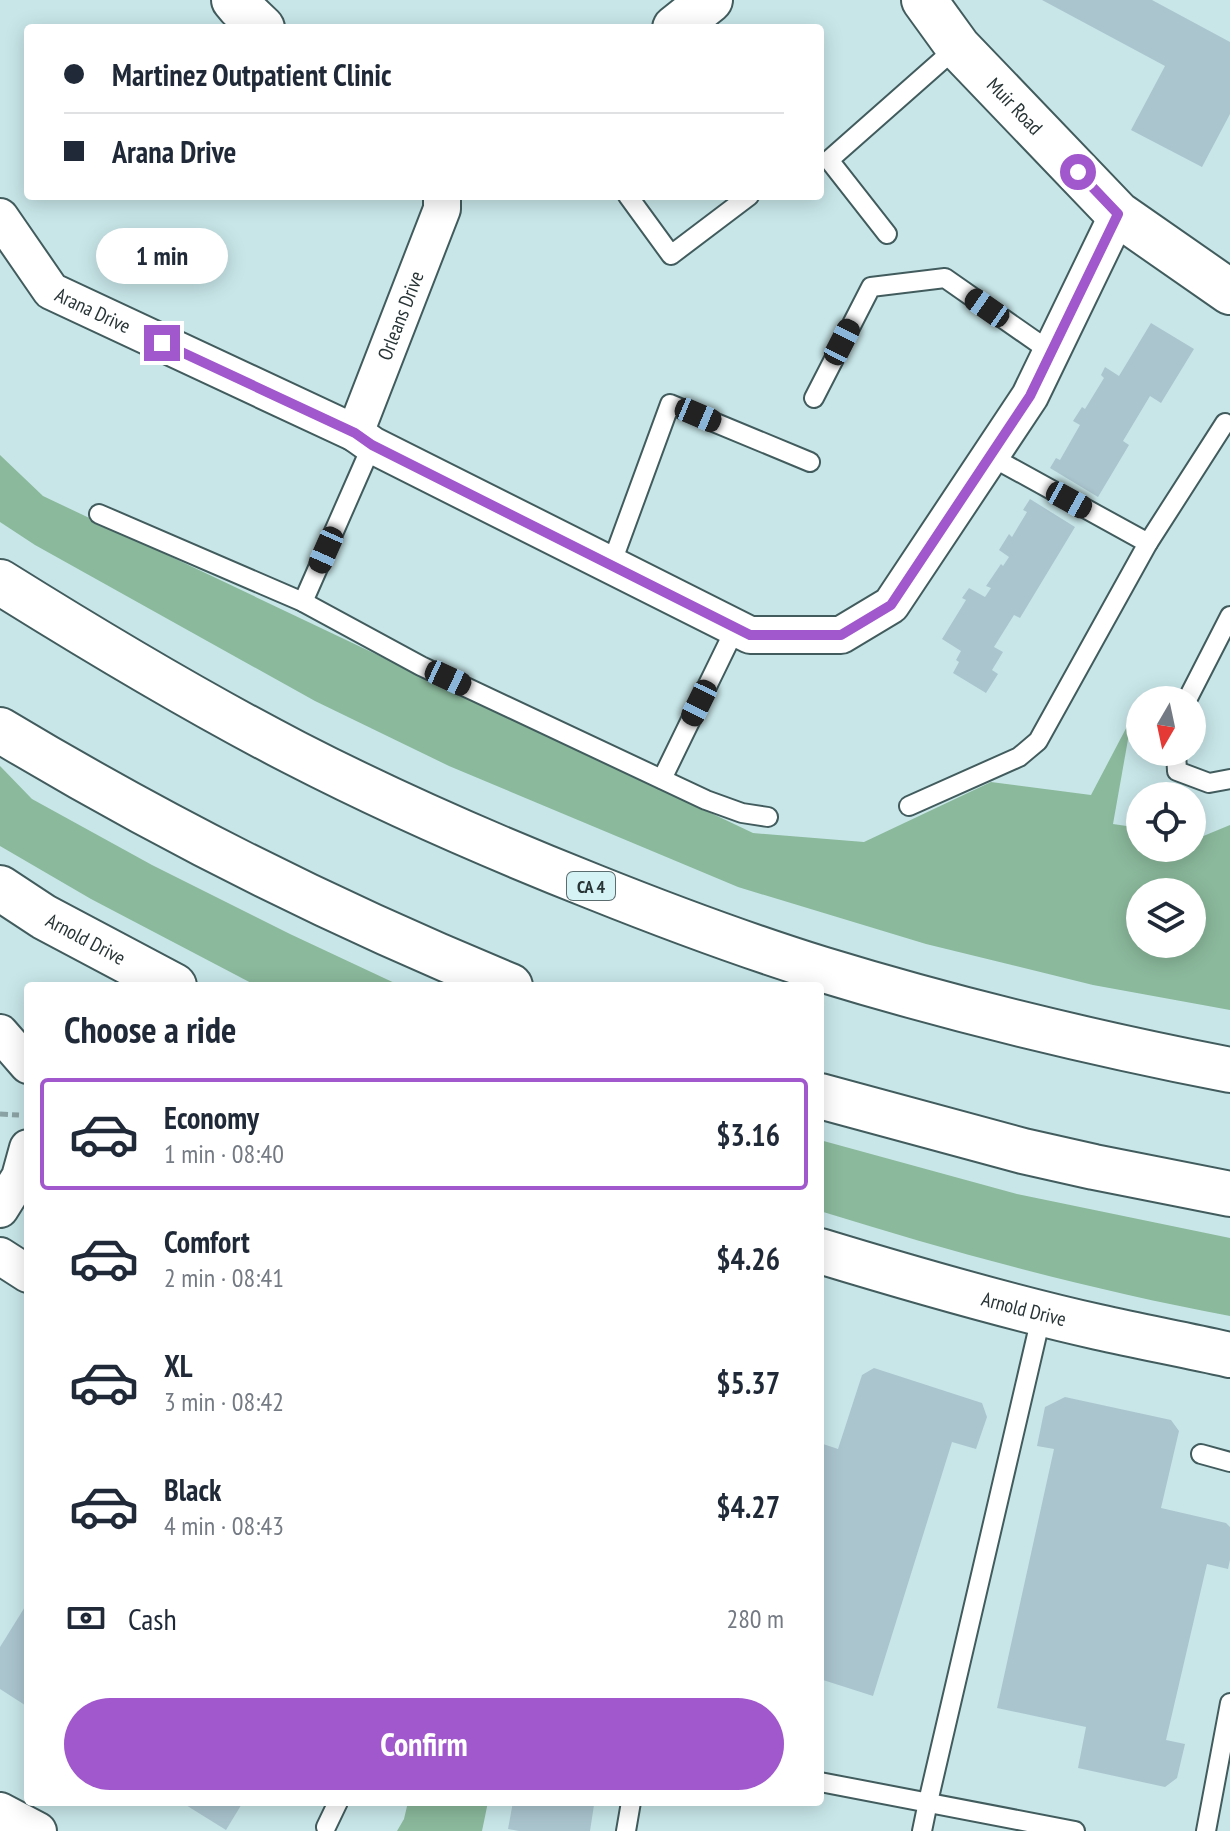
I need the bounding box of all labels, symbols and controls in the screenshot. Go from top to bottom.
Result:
text: Martinez Outpatient Clinic [112,55,391,94]
street label: Muir Road [981,72,1048,140]
text: Arana Drive [112,132,236,171]
route start [1060,154,1096,190]
callout: 1 min [96,227,228,283]
text: 1 min [136,239,188,272]
street label: Orleans Drive [372,267,430,364]
street label: Arana Drive [51,282,135,339]
car [960,284,1014,332]
car [820,315,864,369]
route end [144,325,180,361]
car [671,395,725,435]
car [1042,478,1096,522]
car [305,523,347,577]
car [421,657,475,699]
car [678,676,720,730]
north arrow [1126,686,1206,766]
map controls [1126,686,1206,958]
button: locate [1126,782,1206,862]
road number: CA 4 [567,872,615,900]
button: layers [1126,878,1206,958]
street label: Arnold Drive [42,907,130,971]
text: Choose a ride [64,1006,236,1053]
icon: car [68,1098,140,1170]
text: Economy [164,1098,259,1137]
text: $3.16 [716,1115,780,1154]
text: 1 min · 08:40 [164,1137,284,1170]
icon: car [68,1222,140,1294]
text: Comfort [164,1222,250,1261]
text: $4.26 [716,1239,780,1278]
text: 2 min · 08:41 [164,1261,284,1294]
street label: Arnold Drive [979,1286,1069,1332]
icon: car [68,1346,140,1418]
text: XL [164,1346,193,1385]
text: $5.37 [716,1363,780,1402]
text: 3 min · 08:42 [164,1385,284,1418]
icon: car [68,1470,140,1542]
text: Black [164,1470,221,1509]
text: $4.27 [716,1487,780,1526]
text: 4 min · 08:43 [164,1509,284,1542]
icon: cash [64,1596,108,1640]
text: Cash [128,1599,177,1638]
text: 280 m [726,1602,784,1635]
button: Confirm [64,1698,784,1790]

